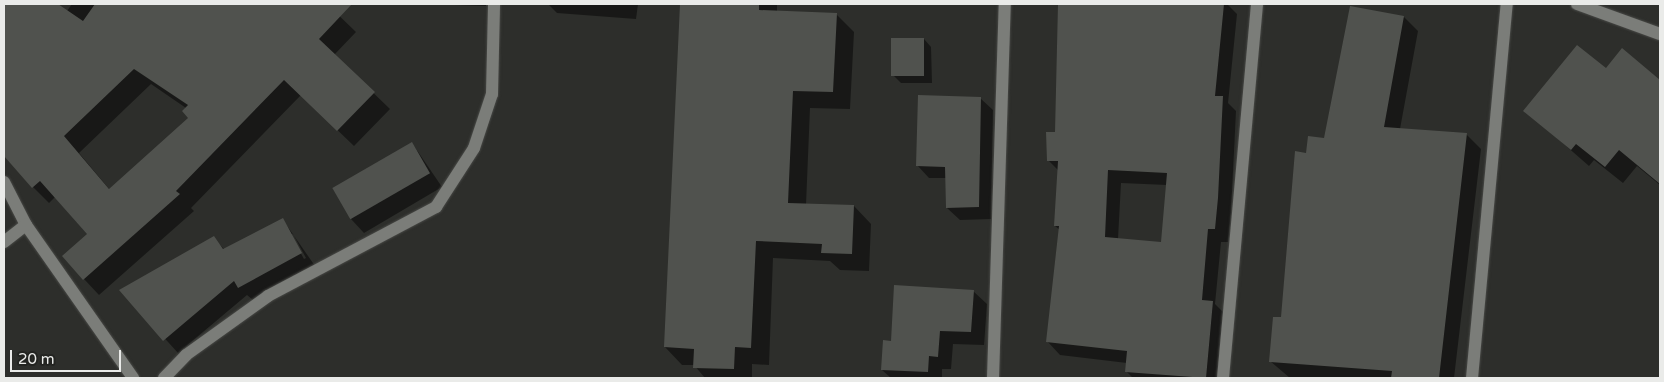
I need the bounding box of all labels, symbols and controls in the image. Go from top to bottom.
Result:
scale bar [12,340,124,372]
text: 20 m [18,350,55,368]

